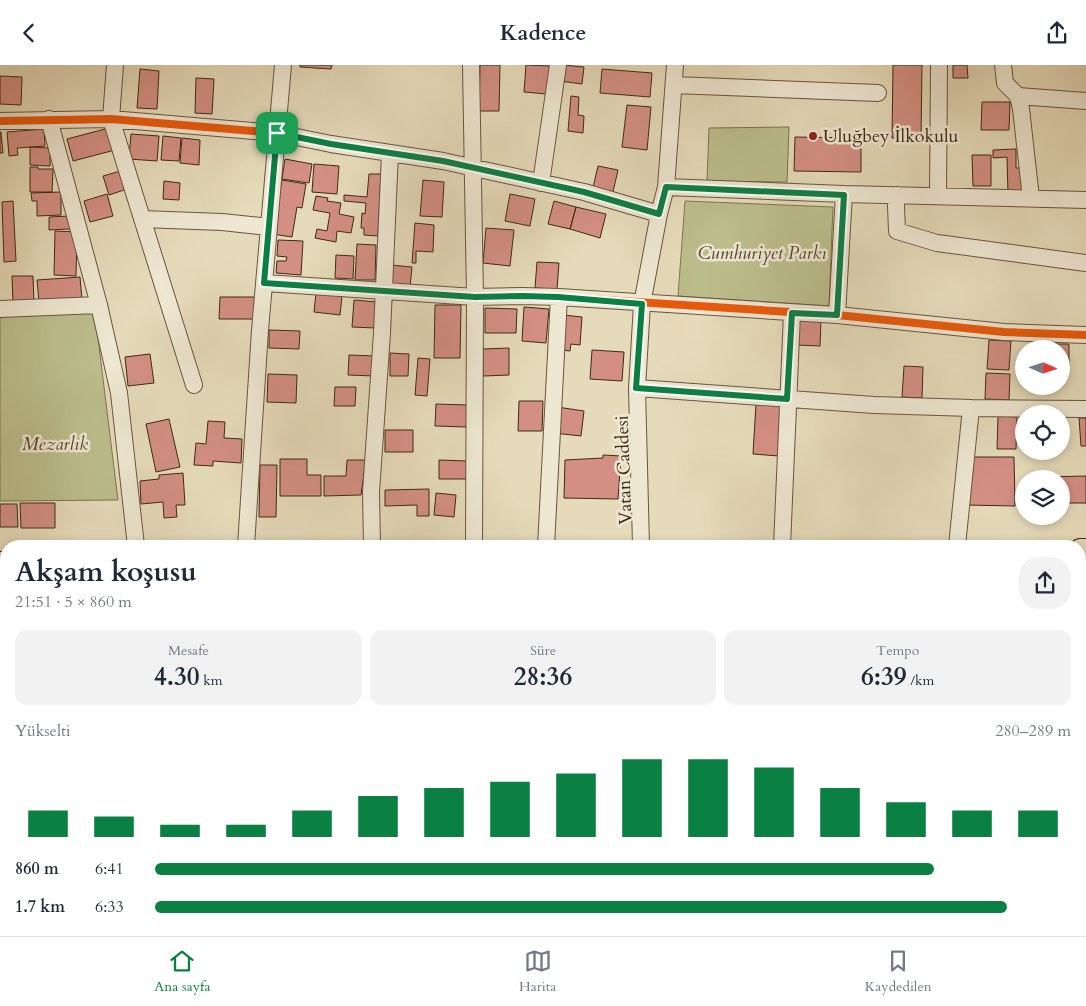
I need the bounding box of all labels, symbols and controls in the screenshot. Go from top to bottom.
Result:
text: Kadence [500,18,586,48]
icon: back [15,19,43,47]
icon: share [1043,19,1071,47]
pin [256,112,298,154]
icon: arrive [263,119,291,147]
place label: Uluğbey İlkokulu [823,124,959,149]
marker: Uluğbey İlkokulu [807,130,819,142]
park label: Cumhuriyet Parkı [698,241,826,266]
north arrow [1015,340,1070,395]
map controls [1015,340,1070,525]
button: locate [1015,405,1070,460]
street label: Vatan Caddesi [610,415,638,525]
park label: Mezarlık [22,432,88,457]
button: layers [1015,470,1070,525]
text: Akşam koşusu [15,553,197,591]
button: share [1019,557,1071,609]
text: 21:51 · 5 × 860 m [15,591,132,613]
text: Mesafe [168,641,209,660]
text: Süre [530,641,556,660]
text: Tempo [876,641,919,660]
text: 4.30 [154,660,200,694]
text: 28:36 [514,660,572,694]
text: 6:39 [861,660,907,694]
text: km [200,671,223,690]
text: /km [907,671,934,690]
text: Yükselti [15,720,71,742]
text: 280–289 m [995,720,1071,742]
text: 860 m [15,858,59,880]
text: 6:41 [95,858,124,880]
text: 1.7 km [15,896,65,918]
text: 6:33 [95,896,124,918]
tab: Ana sayfa [154,947,210,996]
tab: Harita [519,947,556,996]
tab: Kaydedilen [865,947,932,996]

